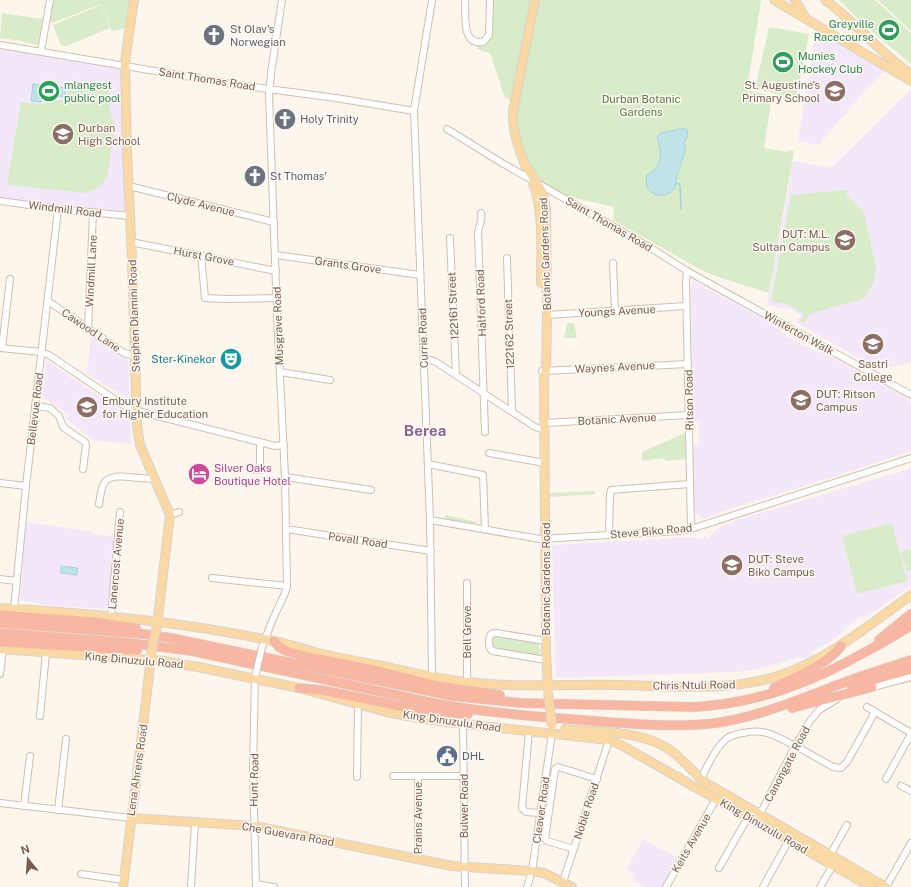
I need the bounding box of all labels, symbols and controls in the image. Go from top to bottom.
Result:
sports icon: Greyville Racecourse [876,17,902,43]
place label: Greyville Racecourse [814,18,874,43]
church icon: St Olav's Norwegian [201,22,227,48]
place label: St Olav's Norwegian [230,23,286,48]
sports icon: Munies Hockey Club [770,49,796,75]
place label: Munies Hockey Club [798,50,863,75]
street label: Saint Thomas Road [158,65,256,93]
sports icon: mlangest public pool [36,78,62,104]
school or university icon: St. Augustine's Primary School [822,78,848,104]
place label: mlangest public pool [64,79,120,104]
place label: St. Augustine's Primary School [742,79,820,104]
park label: Durban Botanic Gardens [602,93,680,118]
church icon: Holy Trinity [272,106,298,132]
place label: Holy Trinity [300,113,359,125]
school or university icon: Durban High School [50,121,76,147]
place label: Durban High School [78,122,140,147]
church icon: St Thomas' [242,163,268,189]
place label: St Thomas' [270,170,327,182]
street label: Clyde Avenue [166,190,236,218]
street label: Saint Thomas Road [564,194,654,254]
street label: Botanic Gardens Road [537,197,553,311]
street label: Windmill Road [28,199,102,219]
school or university icon: DUT: M.L. Sultan Campus [832,227,858,253]
place label: DUT: M.L. Sultan Campus [752,228,830,253]
street label: Windmill Lane [83,234,99,308]
street label: Hurst Grove [173,244,235,268]
street label: Grants Grove [314,254,382,276]
street label: Stephen Dlamini Road [126,259,142,373]
street label: Halford Road [474,269,488,337]
street label: 122161 Street [445,272,461,340]
street label: Musgrave Road [271,286,285,366]
street label: 122162 Street [502,299,516,369]
street label: Youngs Avenue [578,303,656,319]
street label: Cawood Lane [59,306,123,354]
street label: Currie Road [416,308,430,368]
street label: Winterton Walk [762,309,836,357]
school or university icon: Sastri College [860,331,886,357]
theatre icon: Ster-Kinekor [218,346,244,372]
place label: Ster-Kinekor [151,353,216,365]
place label: Sastri College [853,358,893,383]
street label: Waynes Avenue [575,359,655,375]
street label: Ritson Road [682,369,696,431]
street label: Bellevue Road [25,372,45,446]
school or university icon: DUT: Ritson Campus [788,387,814,413]
place label: DUT: Ritson Campus [816,388,875,413]
school or university icon: Embury Institute for Higher Education [74,394,100,420]
place label: Embury Institute for Higher Education [102,395,208,420]
street label: Botanic Avenue [577,411,657,427]
district label: Berea [404,422,446,439]
hotel icon: Silver Oaks Boutique Hotel [186,461,212,487]
place label: Silver Oaks Boutique Hotel [214,462,291,487]
street label: Lanercost Avenue [106,518,126,610]
street label: Steve Biko Road [609,521,693,541]
street label: Botanic Gardens Road [540,522,552,636]
street label: Povall Road [328,530,388,550]
school or university icon: DUT: Steve Biko Campus [719,552,745,578]
place label: DUT: Steve Biko Campus [748,553,815,578]
street label: Bell Grove [461,606,473,658]
street label: King Dinuzulu Road [84,650,184,670]
street label: Chris Ntuli Road [653,678,735,692]
street label: King Dinuzulu Road [402,708,502,734]
street label: Lena Ahrens Road [125,723,149,817]
street label: Canongate Road [762,724,812,804]
public building icon: DHL [434,743,460,769]
place label: DHL [462,750,484,762]
street label: Hunt Road [248,753,260,807]
street label: Bulwer Road [458,774,470,838]
street label: Cleaver Road [530,776,552,844]
street label: Noble Road [571,781,601,841]
street label: Prains Avenue [412,782,424,854]
street label: King Dinuzulu Road [718,796,810,856]
street label: Keits Avenue [669,811,713,875]
street label: Che Guevara Road [241,820,335,848]
north arrow [8,839,48,879]
text: N [19,842,31,856]

